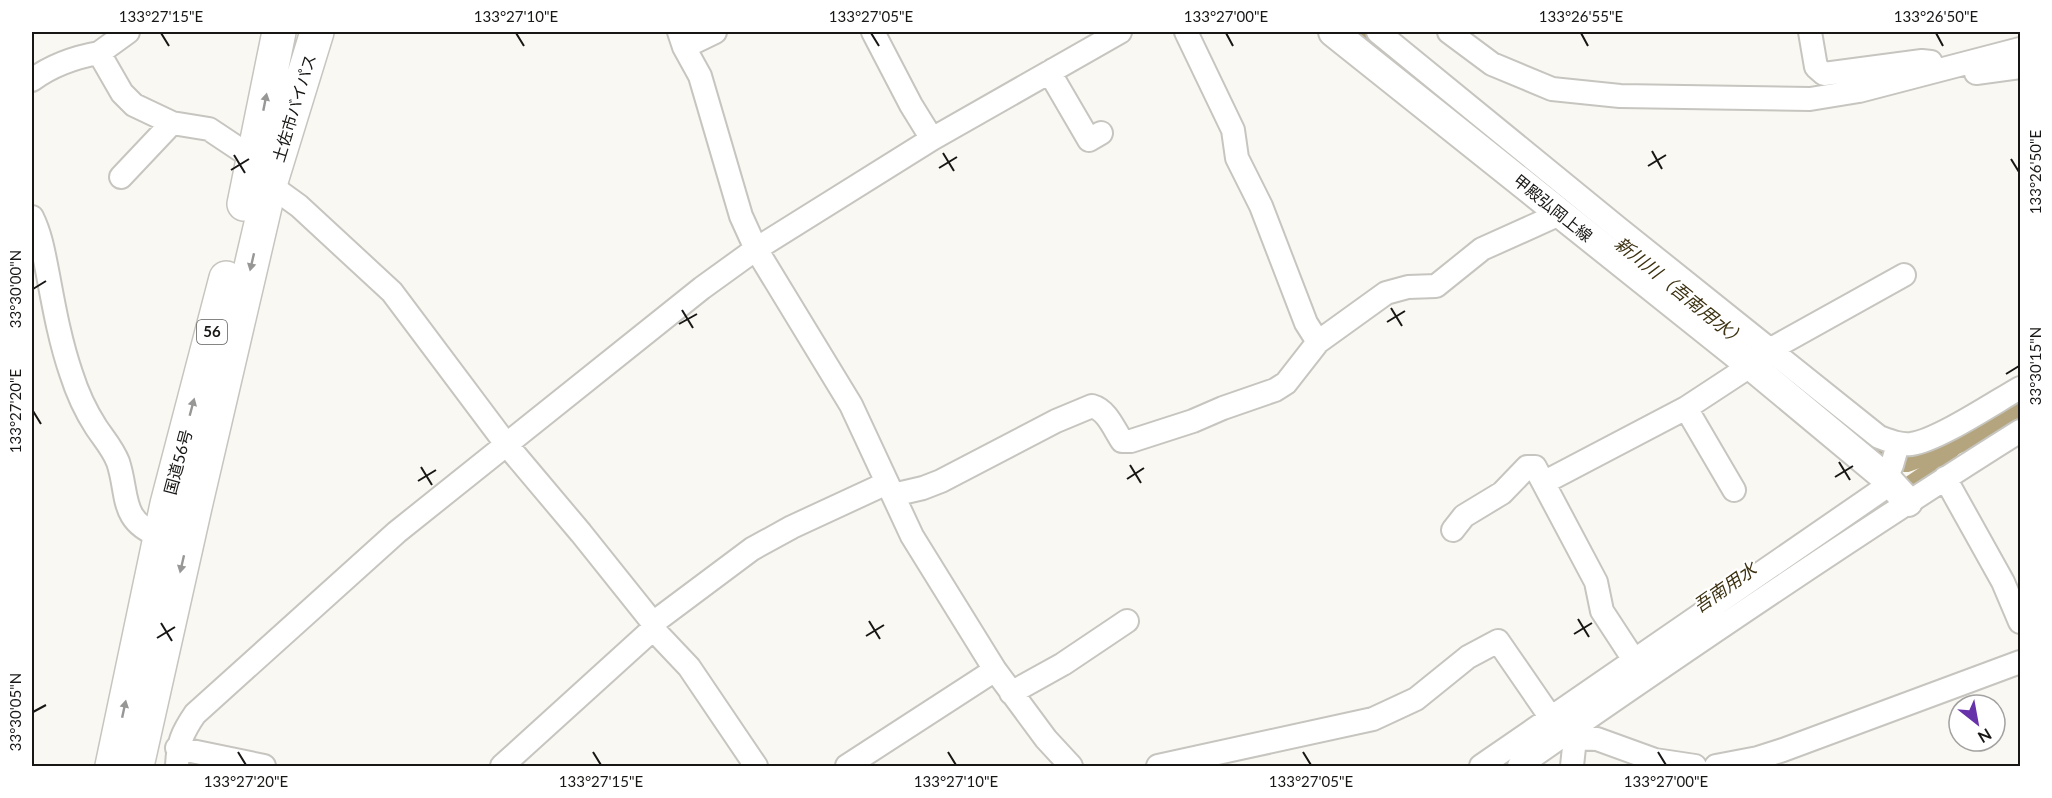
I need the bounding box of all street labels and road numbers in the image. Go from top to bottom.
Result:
street label: 土佐市バイパス [268,52,319,164]
street label: 甲殿弘岡上線 [1510,170,1597,245]
road number: 56 [197,320,227,344]
street label: 国道56号 [160,427,195,496]

